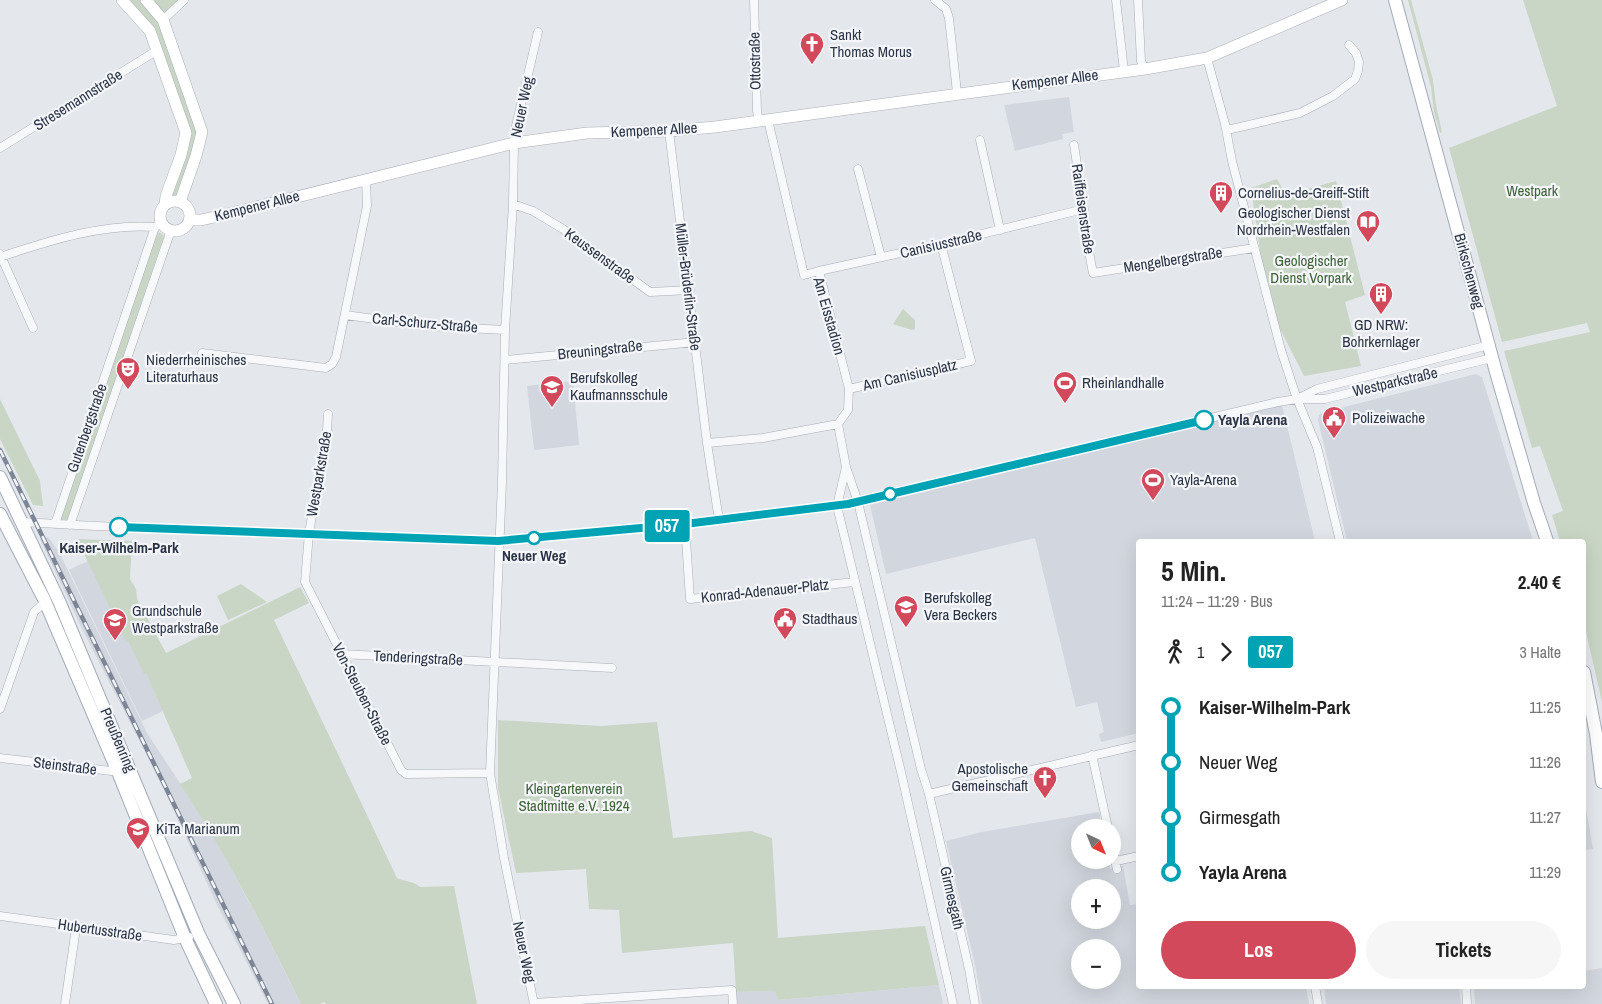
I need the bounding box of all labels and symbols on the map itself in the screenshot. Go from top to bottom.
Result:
place label: Sankt Thomas Morus [830,24,912,62]
church icon: Sankt Thomas Morus [799,31,825,65]
street label: Ottostraße [743,32,766,90]
street label: Stresemannstraße [29,64,126,135]
street label: Kempener Allee [1011,64,1099,95]
street label: Neuer Weg [505,74,538,139]
street label: Kempener Allee [610,117,698,142]
street label: Raiffeisenstraße [1067,163,1100,255]
building icon: Cornelius-de-Greiff-Stift [1208,180,1234,214]
park label: Westpark [1506,180,1559,201]
place label: Cornelius-de-Greiff-Stift [1238,182,1370,203]
street label: Kempener Allee [212,185,302,226]
place label: Geologischer Dienst Nordrhein-Westfalen [1237,202,1351,240]
library icon: Geologischer Dienst Nordrhein-Westfalen [1355,209,1381,243]
street label: Müller-Brüderlin-Straße [670,222,707,352]
street label: Keussenstraße [561,223,640,288]
street label: Canisiusstraße [898,224,984,263]
street label: Birkschenweg [1449,231,1490,311]
street label: Mengelbergstraße [1122,241,1224,278]
park label: Geologischer Dienst Vorpark [1270,250,1353,288]
street label: Am Eisstadion [808,274,851,357]
building icon: GD NRW: Bohrkernlager [1368,281,1394,315]
street label: Carl-Schurz-Straße [371,307,479,338]
place label: GD NRW: Bohrkernlager [1342,314,1420,352]
street label: Breuningstraße [557,335,643,364]
place label: Niederrheinisches Literaturhaus [146,349,247,387]
street label: Am Canisiusplatz [860,353,959,396]
theatre icon: Niederrheinisches Literaturhaus [115,356,141,390]
street label: Westparkstraße [1350,362,1440,401]
place label: Berufskolleg Kaufmannsschule [570,367,668,405]
sports icon: Rheinlandhalle [1052,370,1078,404]
place label: Rheinlandhalle [1082,372,1164,393]
school or university icon: Berufskolleg Kaufmannsschule [539,374,565,408]
street label: Gutenbergstraße [61,380,112,475]
public building icon: Polizeiwache [1321,405,1347,439]
place label: Polizeiwache [1352,407,1425,428]
place label: Yayla Arena [1218,409,1287,430]
marker: Yayla Arena [1194,410,1214,430]
street label: Westparkstraße [301,429,336,518]
sports icon: Yayla-Arena [1140,467,1166,501]
place label: Yayla-Arena [1170,469,1237,490]
unlabelled marker [883,487,897,501]
line badge: 057 [638,510,696,542]
marker: Kaiser-Wilhelm-Park [109,517,129,537]
marker: Neuer Weg [527,531,541,545]
place label: Kaiser-Wilhelm-Park [59,537,179,558]
place label: Neuer Weg [502,545,566,566]
street label: Konrad-Adenauer-Platz [700,573,830,608]
place label: Berufskolleg Vera Beckers [924,587,997,625]
school or university icon: Berufskolleg Vera Beckers [893,594,919,628]
place label: Grundschule Westparkstraße [132,600,219,638]
public building icon: Stadthaus [772,606,798,640]
school or university icon: Grundschule Westparkstraße [102,607,128,641]
place label: Stadthaus [802,608,857,629]
street label: Von-Steuben-Straße [328,639,397,749]
street label: Tenderingstraße [373,645,463,670]
street label: Preußenring [95,704,142,776]
street label: Steinstraße [32,751,98,780]
place label: Apostolische Gemeinschaft [951,758,1029,796]
church icon: Apostolische Gemeinschaft [1032,765,1058,799]
park label: Kleingartenverein Stadtmitte e.V. 1924 [518,778,630,816]
school or university icon: KiTa Marianum [125,816,151,850]
place label: KiTa Marianum [156,818,240,839]
north arrow [1071,819,1121,869]
street label: Girmesgath [935,864,970,932]
street label: Hubertusstraße [57,913,144,946]
street label: Neuer Weg [508,919,541,985]

